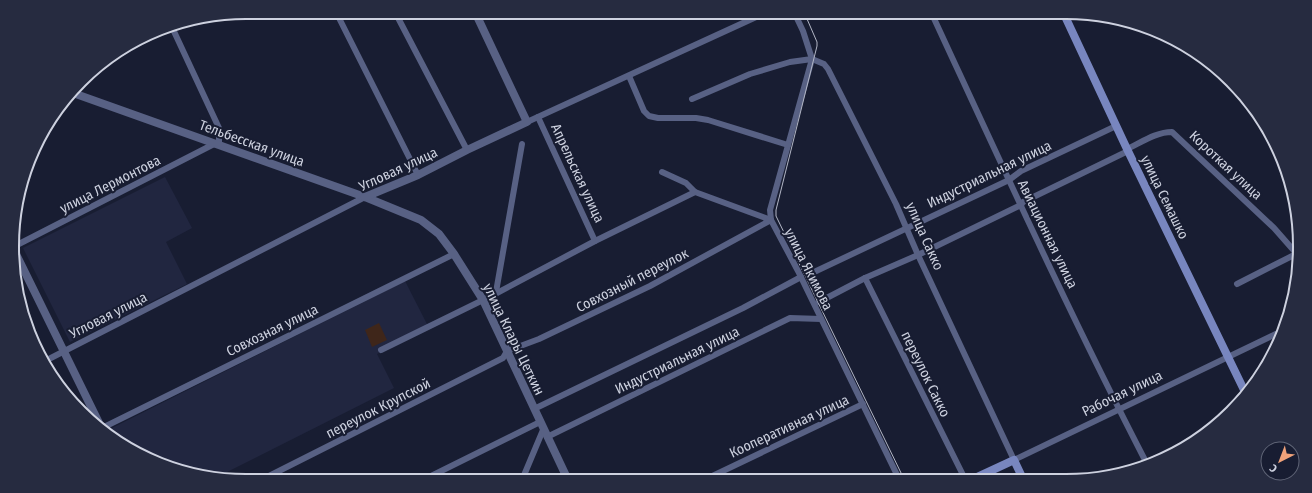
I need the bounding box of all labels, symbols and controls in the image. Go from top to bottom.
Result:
street label: Тельбесская улица [197,117,307,170]
street label: Апрельская улица [547,121,608,226]
street label: Короткая улица [1186,127,1266,204]
street label: Индустриальная улица [924,137,1054,212]
street label: Угловая улица [355,144,440,195]
street label: улица Лермонтова [57,152,164,217]
street label: улица Семашко [1137,152,1192,242]
street label: Авиационная улица [1014,177,1081,291]
street label: улица Сакко [902,200,947,273]
street label: улица Якимова [781,225,837,313]
street label: Совхозный переулок [573,245,692,316]
street label: улица Клары Цеткин [479,281,548,398]
street label: Угловая улица [66,289,150,343]
street label: Совхозная улица [224,301,321,360]
street label: Индустриальная улица [612,323,742,398]
street label: переулок Сакко [897,329,954,420]
street label: Рабочая улица [1079,367,1165,420]
street label: переулок Крупской [323,375,433,442]
street label: Кооперативная улица [727,391,852,462]
north arrow [1260,441,1300,481]
text: С [1267,461,1280,475]

